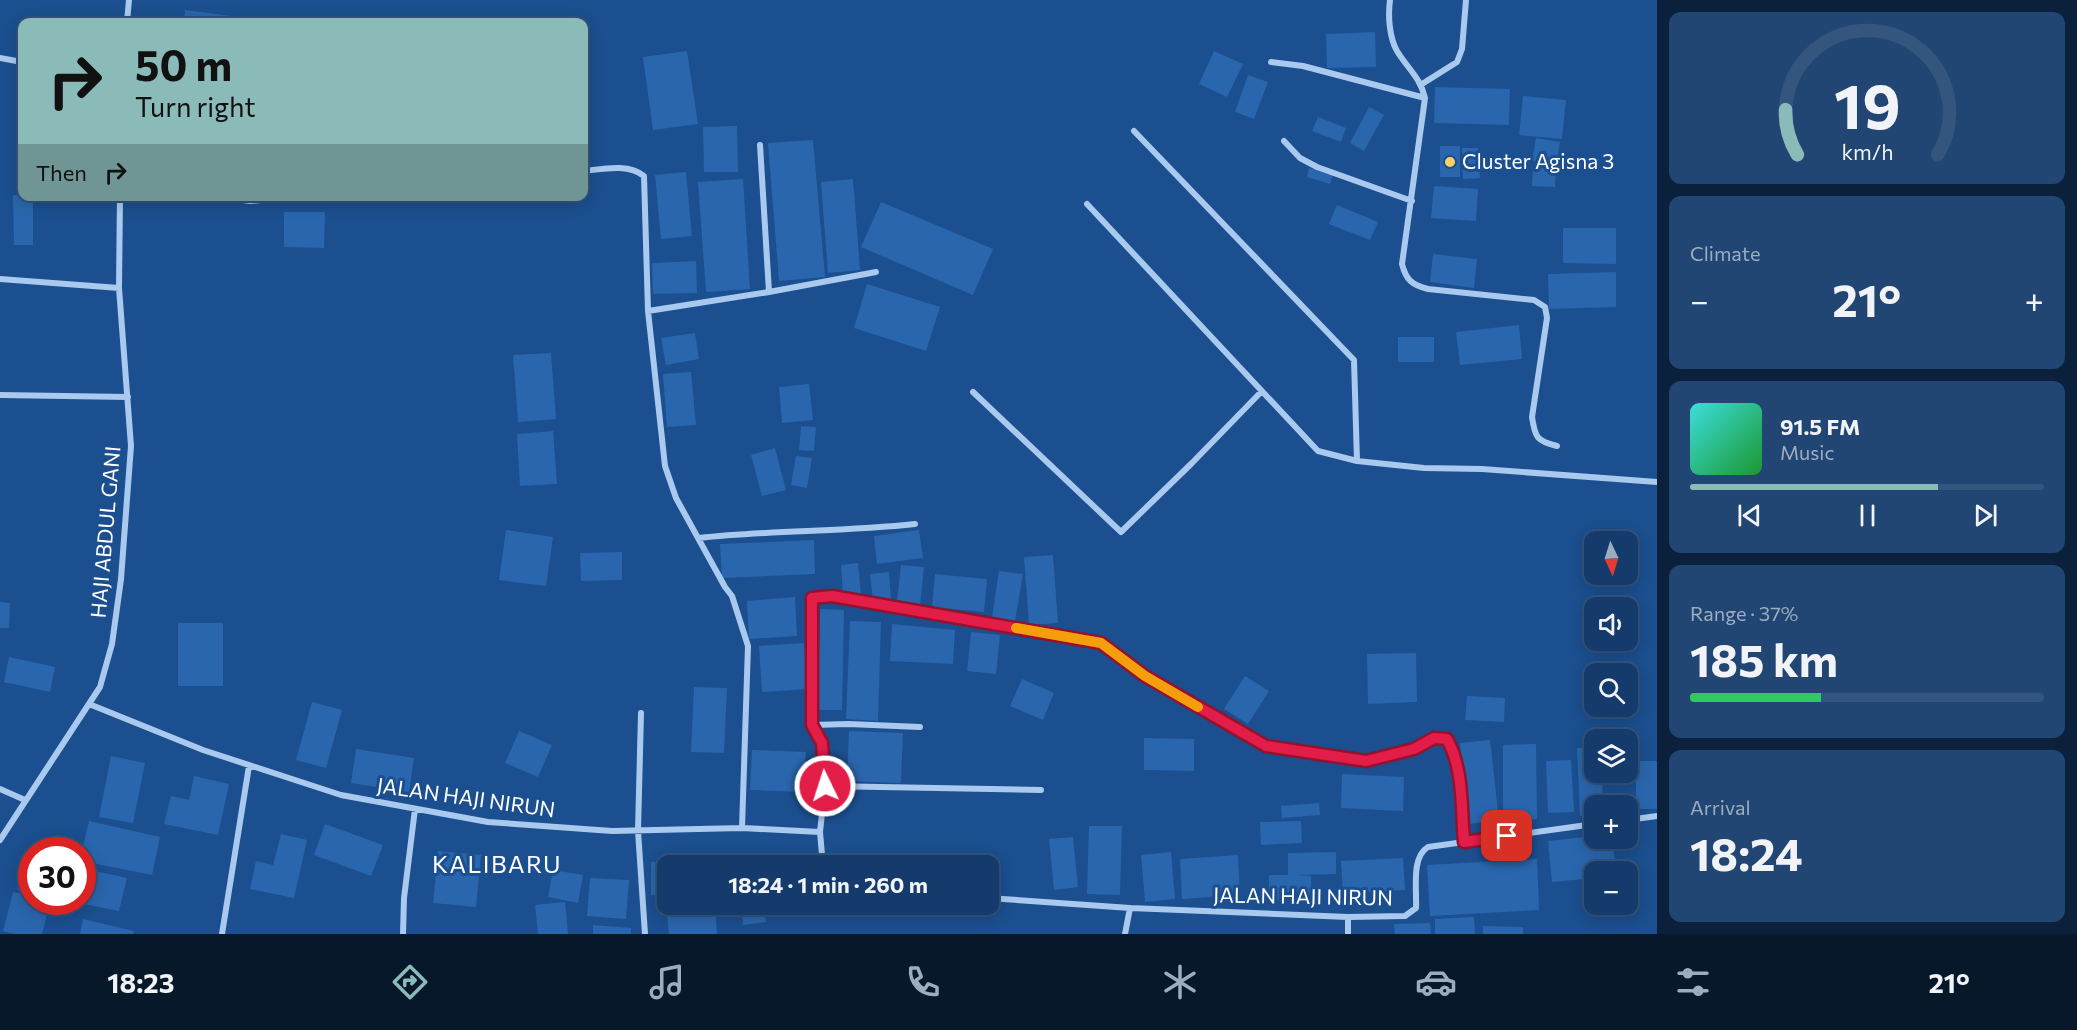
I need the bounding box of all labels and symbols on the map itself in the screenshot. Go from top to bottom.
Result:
place label: Cluster Agisna 3 [1462,148,1614,173]
marker: Cluster Agisna 3 [1443,155,1457,169]
street label: HAJI ABDUL GANI [85,445,124,619]
north arrow [1584,531,1638,585]
position arrow [793,754,857,818]
street label: JALAN HAJI NIRUN [375,772,557,821]
pin [1481,810,1532,861]
speed limit sign: 30 [18,837,96,915]
district label: KALIBARU [432,849,562,878]
street label: JALAN HAJI NIRUN [1213,881,1393,910]

